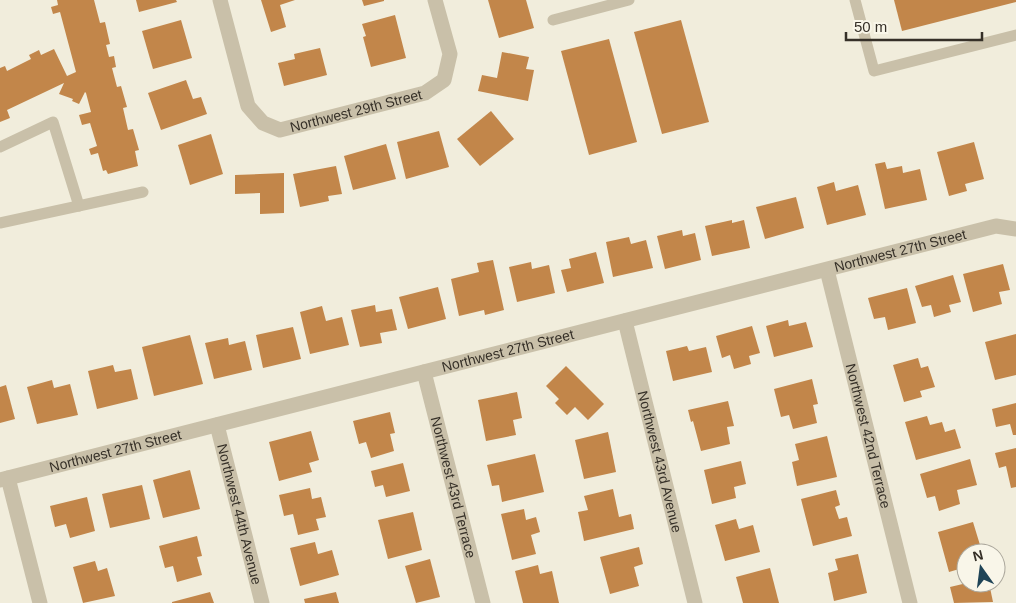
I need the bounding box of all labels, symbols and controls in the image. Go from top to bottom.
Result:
scale bar [846,10,982,42]
text: 50 m [854,18,887,35]
street label: Northwest 29th Street [288,86,424,135]
street label: Northwest 27th Street [833,226,968,275]
street label: Northwest 27th Street [440,326,576,375]
street label: Northwest 42nd Terrace [843,362,894,510]
street label: Northwest 43rd Avenue [635,389,685,534]
street label: Northwest 43rd Terrace [428,415,479,560]
street label: Northwest 27th Street [48,426,183,475]
street label: Northwest 44th Avenue [214,442,265,586]
north arrow [956,543,1006,593]
text: N [971,546,985,564]

